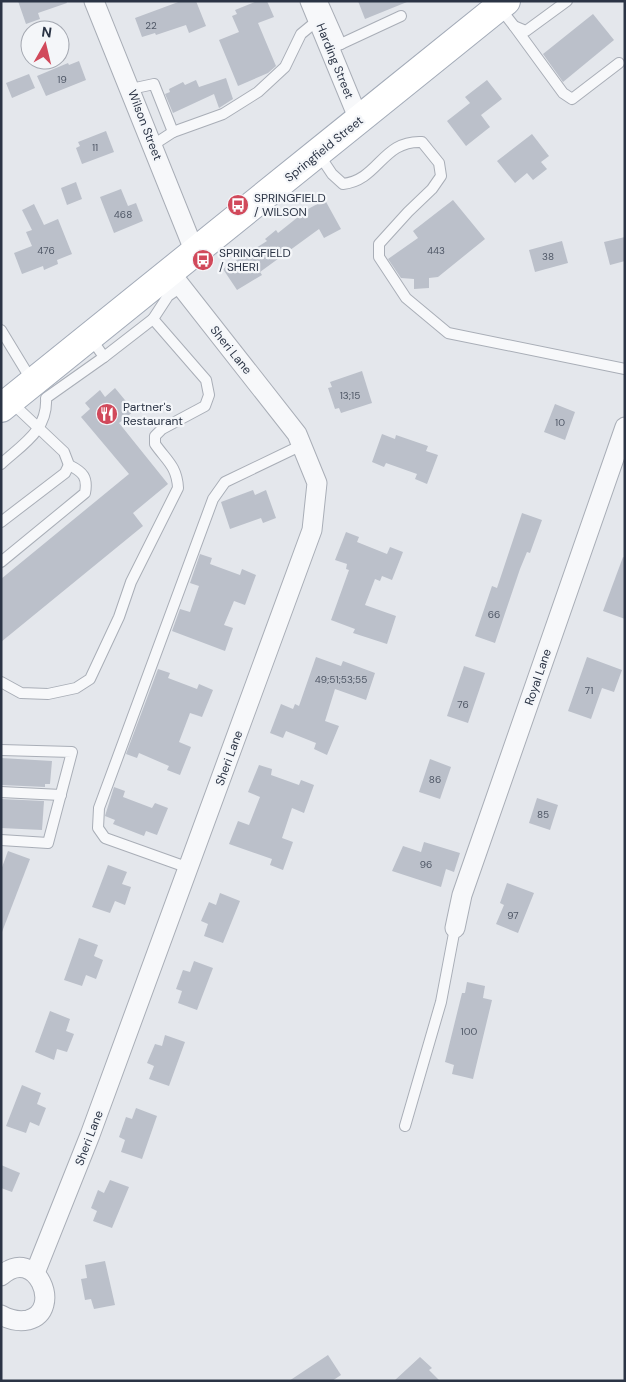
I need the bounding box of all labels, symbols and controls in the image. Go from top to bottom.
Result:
house number: 22 [145,19,157,32]
north arrow [20,20,70,70]
street label: Harding Street [313,21,358,101]
text: N [40,23,53,42]
house number: 19 [57,73,67,86]
street label: Wilson Street [124,87,166,163]
street label: Springfield Street [282,112,367,186]
house number: 11 [92,141,98,154]
place label: SPRINGFIELD / WILSON [254,190,326,220]
bus stop icon: SPRINGFIELD / WILSON [226,193,250,217]
house number: 468 [114,208,132,221]
house number: 476 [37,244,55,257]
house number: 443 [427,244,445,257]
place label: SPRINGFIELD / SHERI [219,245,291,275]
bus stop icon: SPRINGFIELD / SHERI [191,248,215,272]
house number: 38 [542,250,554,263]
street label: Sheri Lane [207,323,256,378]
house number: 13;15 [340,389,360,402]
place label: Partner's Restaurant [123,399,183,429]
restaurant icon: Partner's Restaurant [95,402,119,426]
house number: 10 [555,416,565,429]
house number: 66 [488,608,500,621]
street label: Royal Lane [521,646,555,707]
house number: 49;51;53;55 [315,673,367,686]
house number: 71 [585,684,593,697]
house number: 76 [457,698,469,711]
street label: Sheri Lane [212,728,246,788]
house number: 86 [429,773,441,786]
house number: 85 [537,808,549,821]
house number: 96 [420,858,432,871]
house number: 97 [507,909,519,922]
house number: 100 [461,1025,478,1038]
street label: Sheri Lane [71,1108,107,1168]

